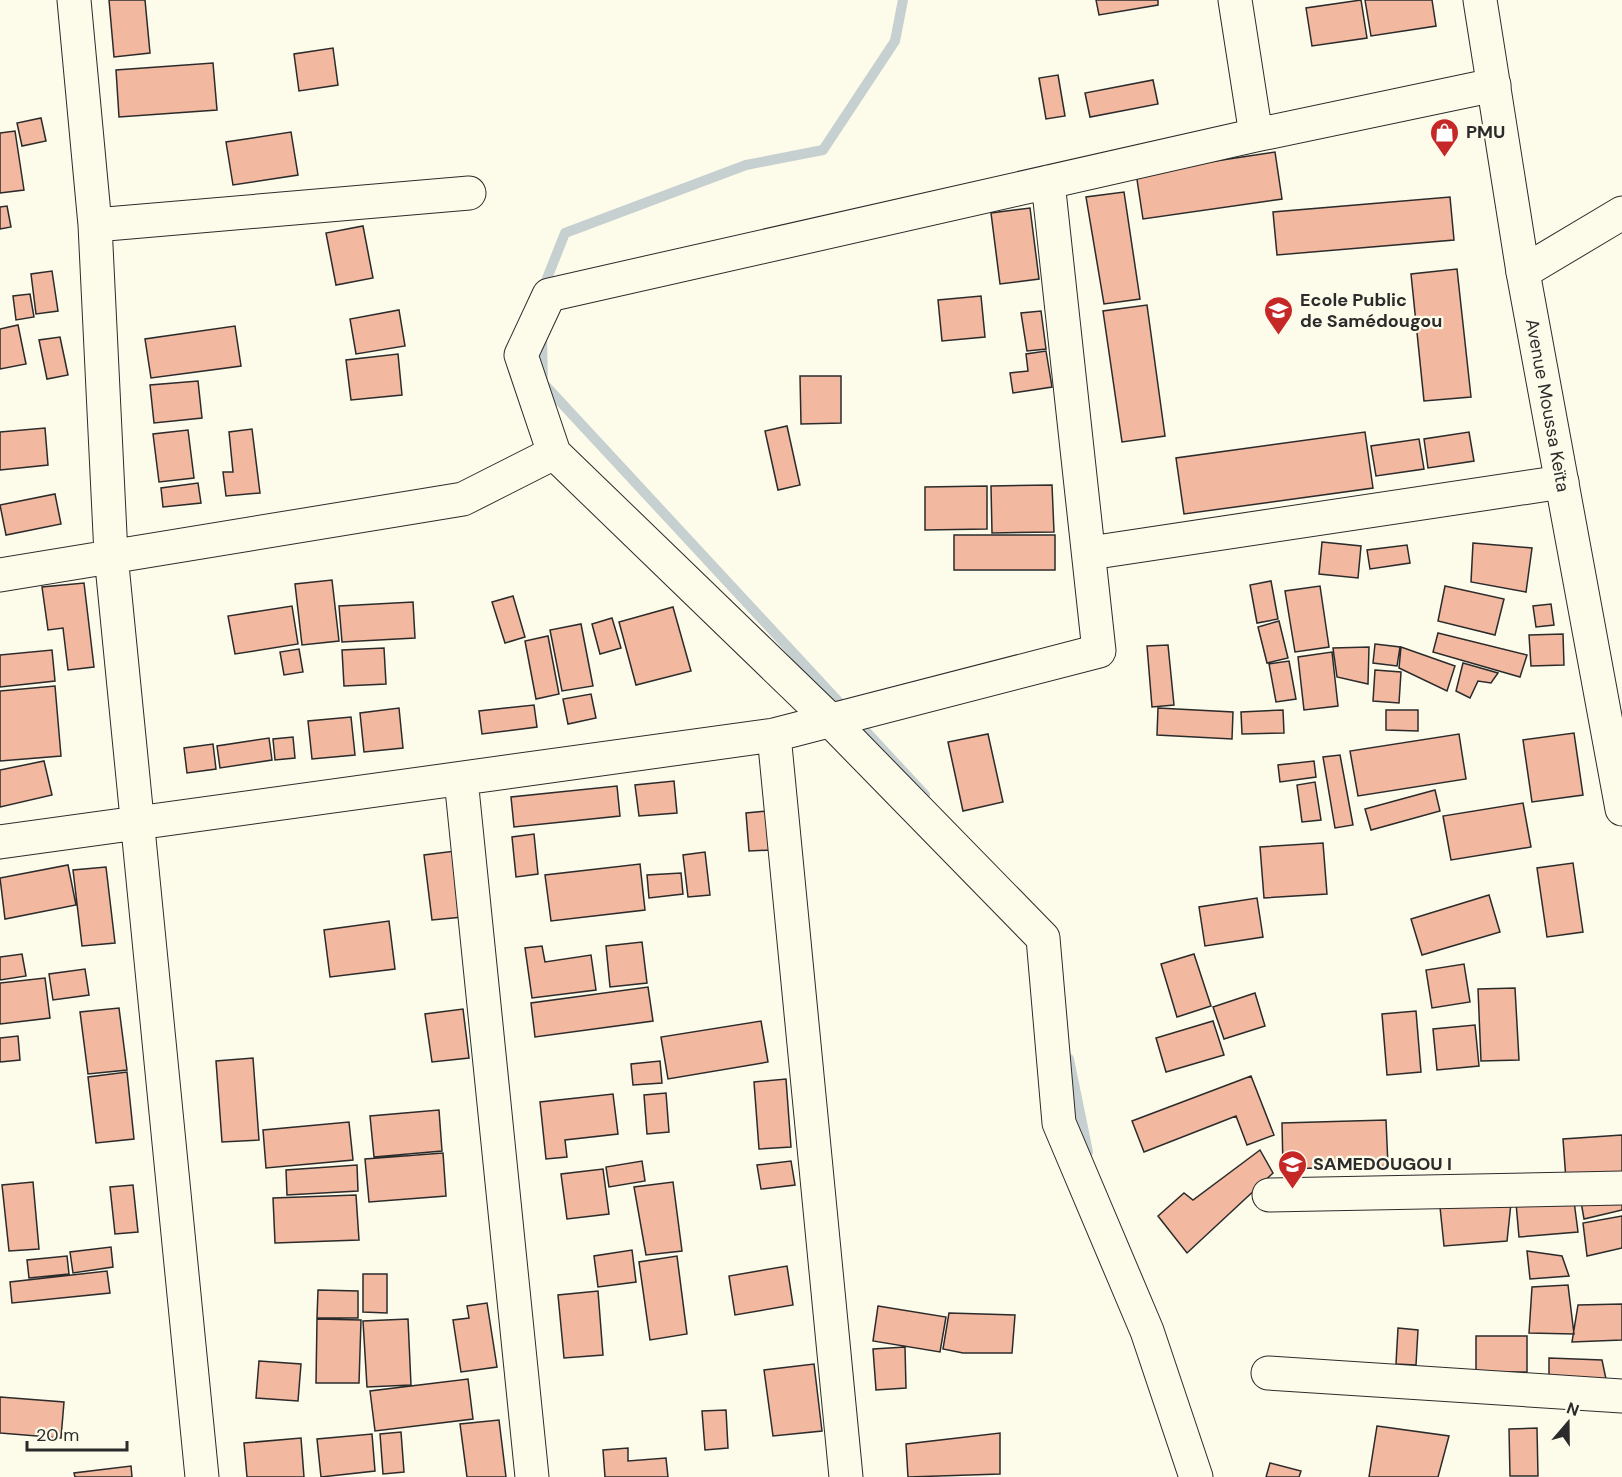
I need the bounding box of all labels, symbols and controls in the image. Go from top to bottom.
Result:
shop icon: PMU [1429,116,1461,158]
place label: PMU [1466,120,1505,144]
place label: Ecole Public de Samédougou [1300,288,1442,333]
school or university icon: Ecole Public de Samédougou [1263,294,1295,336]
street label: Avenue Moussa Keïta [1520,317,1575,494]
school or university icon: SAMEDOUGOU I [1276,1148,1308,1190]
place label: SAMEDOUGOU I [1313,1152,1452,1176]
north arrow [1538,1393,1598,1453]
text: N [1564,1398,1582,1421]
scale bar [27,1414,128,1452]
text: 20 m [36,1423,79,1447]

